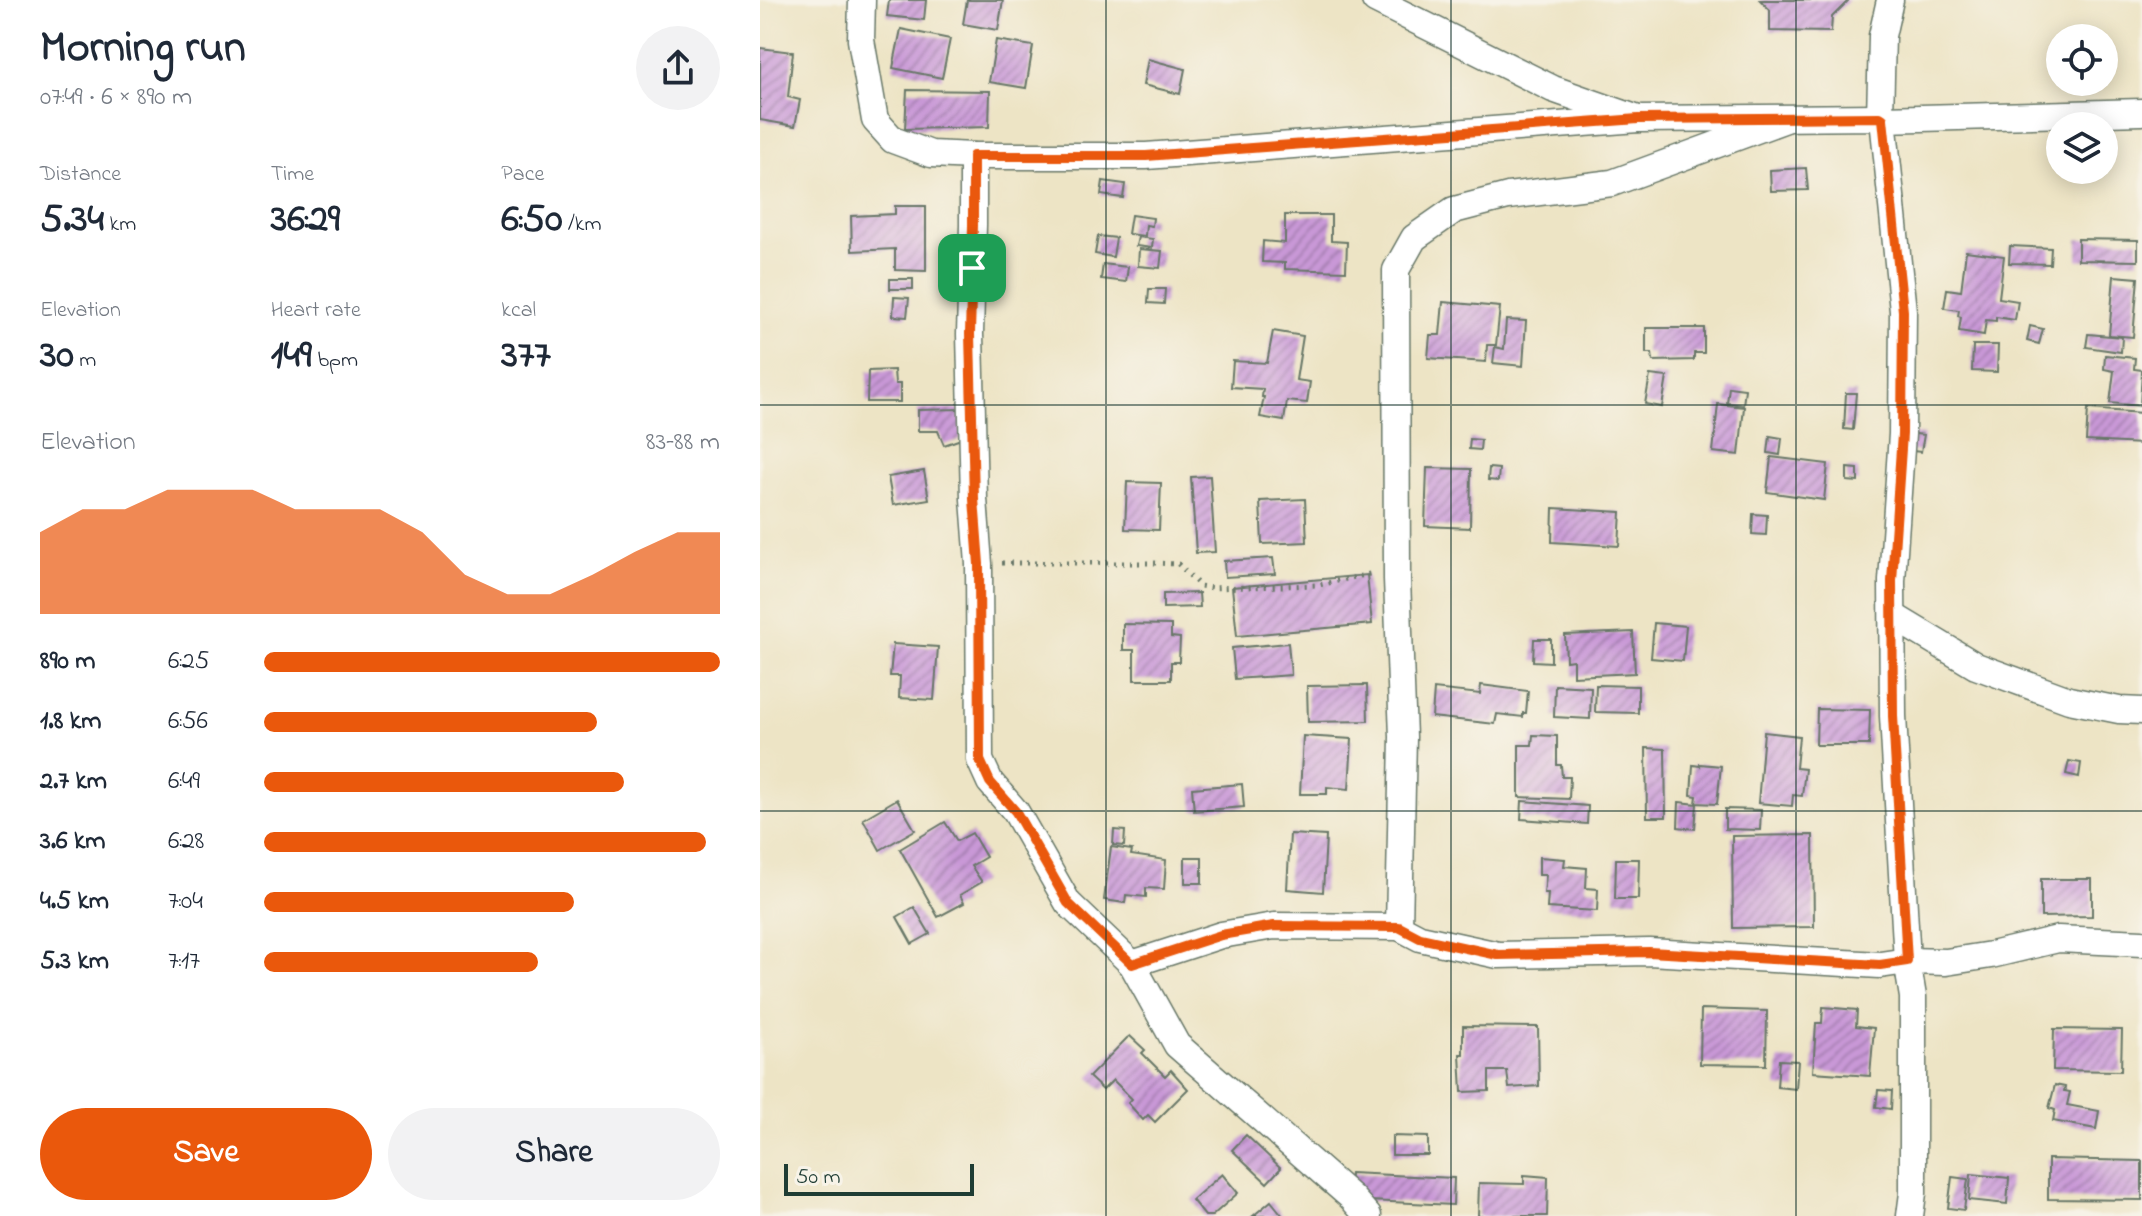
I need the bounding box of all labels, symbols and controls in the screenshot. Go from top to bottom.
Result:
text: Morning run [40,17,246,81]
map controls [2046,24,2118,184]
button: locate [2046,24,2118,96]
button: share [636,26,720,110]
text: 07:49 · 6 × 890 m [40,79,192,117]
button: layers [2046,112,2118,184]
text: Distance [40,159,121,191]
text: Time [271,159,314,191]
text: Pace [501,159,544,191]
text: 5.34 [40,191,104,250]
text: 36:29 [271,191,340,250]
text: 6:50 [501,191,563,250]
text: km [104,209,136,241]
text: /km [563,209,602,241]
pin [938,234,1006,302]
icon: arrive [950,246,994,290]
text: Elevation [40,295,121,327]
text: Heart rate [271,295,361,327]
text: kcal [501,295,536,327]
text: 30 [40,327,74,386]
text: 149 [271,327,312,386]
text: 377 [501,327,551,386]
text: m [74,345,96,377]
text: bpm [312,345,358,377]
text: Elevation [40,424,136,462]
text: 83–88 m [646,424,720,462]
text: 890 m [40,643,95,681]
text: 6:25 [168,643,209,681]
text: 1.8 km [40,703,101,741]
text: 6:56 [168,703,208,741]
text: 2.7 km [40,763,107,801]
text: 6:49 [168,763,200,801]
text: 3.6 km [40,823,106,861]
text: 6:28 [168,823,204,861]
text: 4.5 km [40,883,109,921]
text: 7:04 [168,883,203,921]
text: 5.3 km [40,943,109,981]
text: 7:17 [168,943,200,981]
button: Save [40,1108,372,1200]
button: Share [388,1108,720,1200]
scale bar [784,1160,974,1196]
text: 50 m [796,1162,841,1194]

